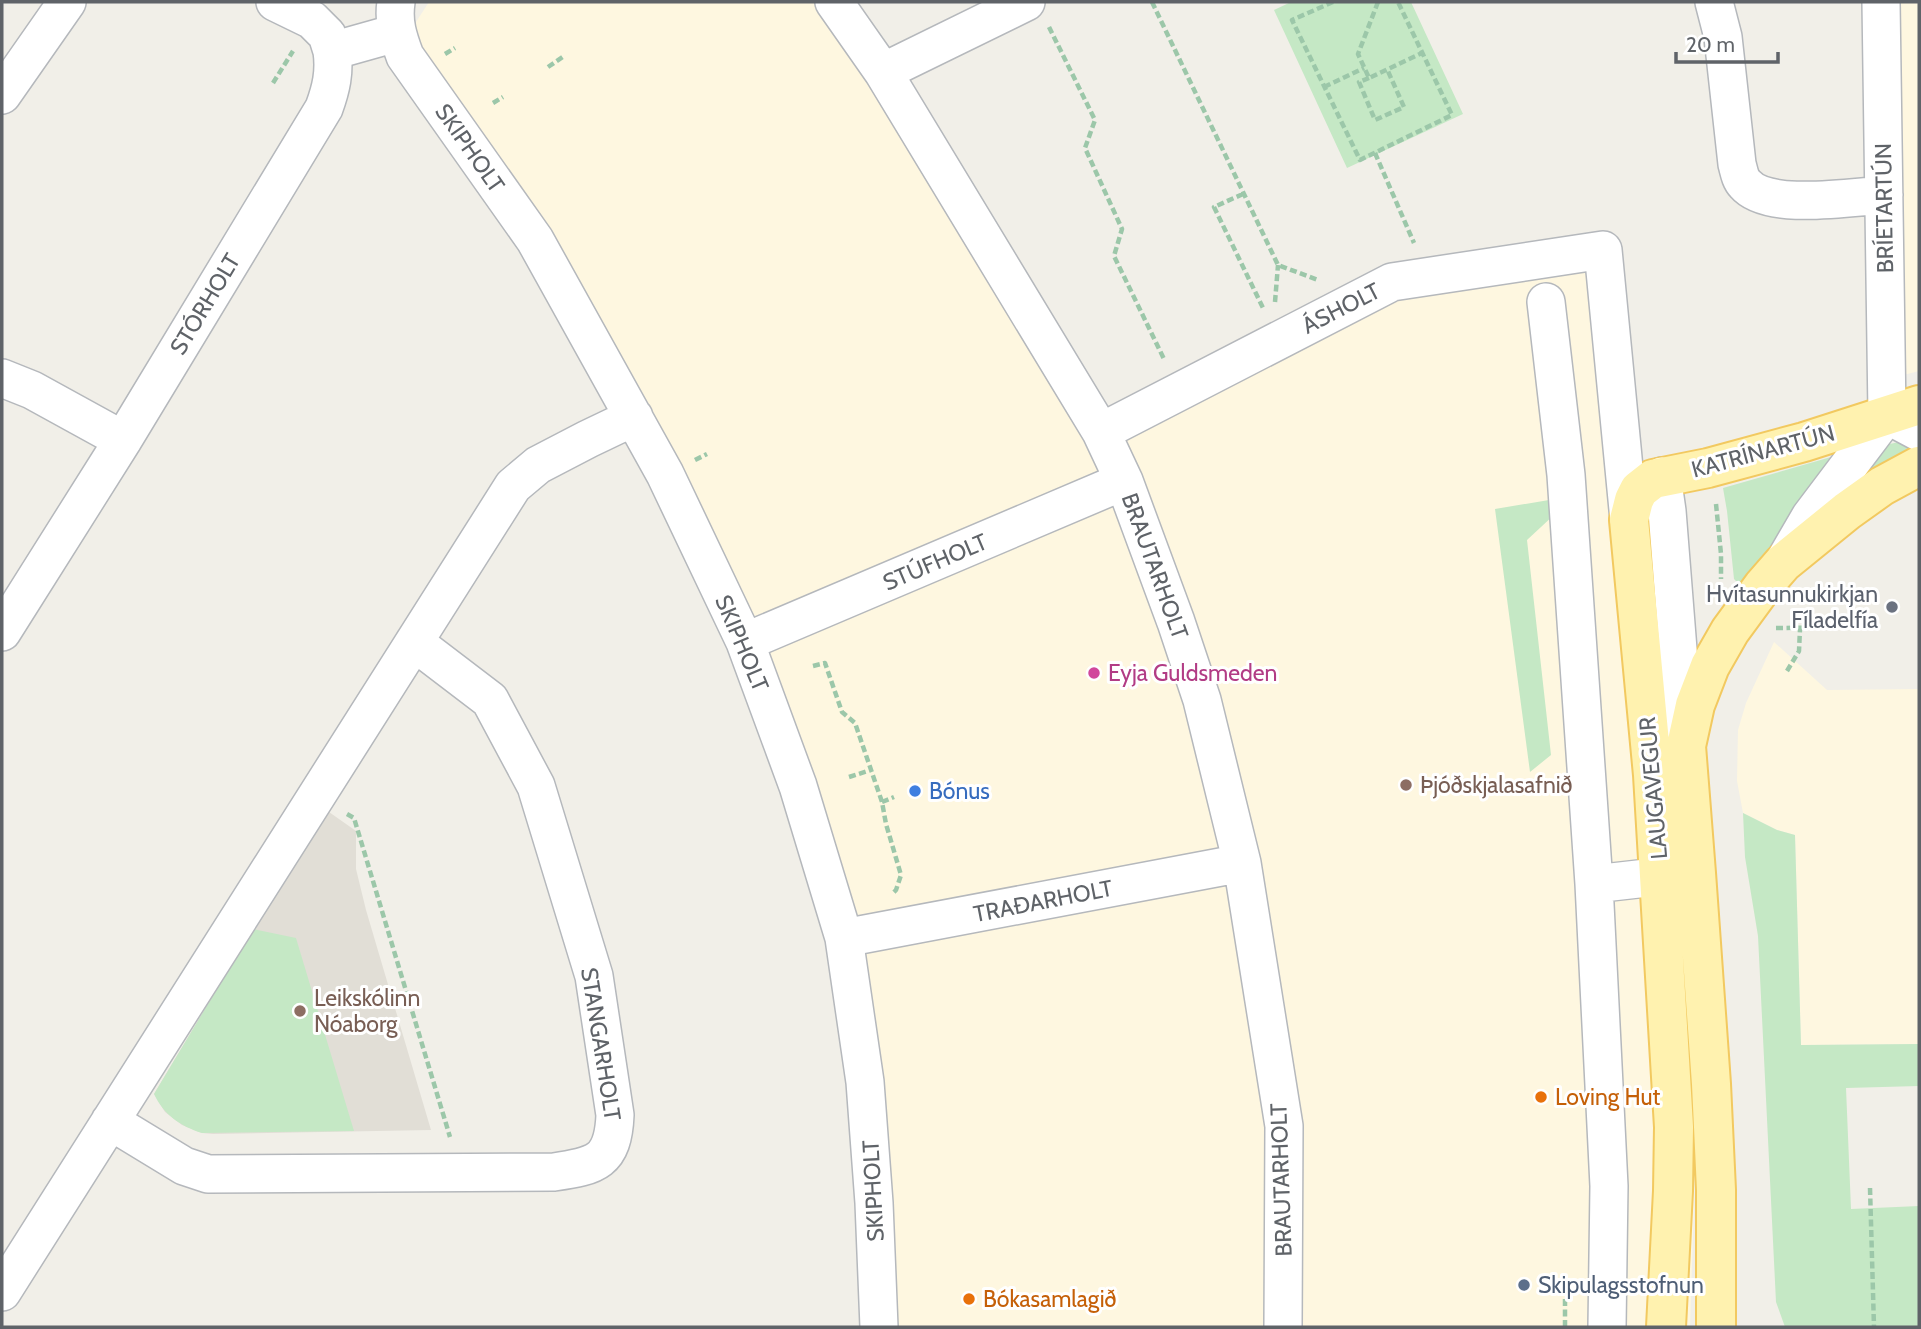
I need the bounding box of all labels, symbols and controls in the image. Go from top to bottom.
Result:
scale bar [1676,21,1778,65]
text: 20 m [1686,32,1735,57]
street label: SKIPHOLT [429,98,511,198]
street label: BRÍETARTÚN [1868,143,1899,273]
street label: STÓRHOLT [164,248,246,360]
street label: ÁSHOLT [1297,276,1385,339]
street label: KATRÍNARTÚN [1688,417,1838,484]
street label: BRAUTARHOLT [1116,489,1194,643]
street label: STÚFHOLT [878,527,991,596]
place label: Hvítasunnukirkjan Fíladelfía [1706,580,1878,634]
street label: SKIPHOLT [709,591,775,695]
marker: Hvítasunnukirkjan Fíladelfía [1884,599,1900,615]
place label: Eyja Guldsmeden [1108,659,1277,687]
marker: Eyja Guldsmeden [1086,665,1102,681]
street label: LAUGAVEGUR [1633,715,1673,860]
place label: Þjóðskjalasafnið [1420,771,1573,799]
place label: Bónus [929,777,990,805]
marker: Þjóðskjalasafnið [1398,777,1414,793]
marker: Bónus [907,783,923,799]
street label: TRAÐARHOLT [971,874,1115,928]
street label: STANGARHOLT [575,966,627,1122]
place label: Leikskólinn Nóaborg [314,984,420,1038]
marker: Leikskólinn Nóaborg [292,1003,308,1019]
place label: Loving Hut [1555,1083,1660,1111]
marker: Loving Hut [1533,1089,1549,1105]
street label: BRAUTARHOLT [1264,1103,1298,1257]
street label: SKIPHOLT [856,1140,890,1242]
place label: Skipulagsstofnun [1538,1271,1704,1299]
marker: Skipulagsstofnun [1516,1277,1532,1293]
place label: Bókasamlagið [983,1285,1117,1313]
marker: Bókasamlagið [961,1291,977,1307]

